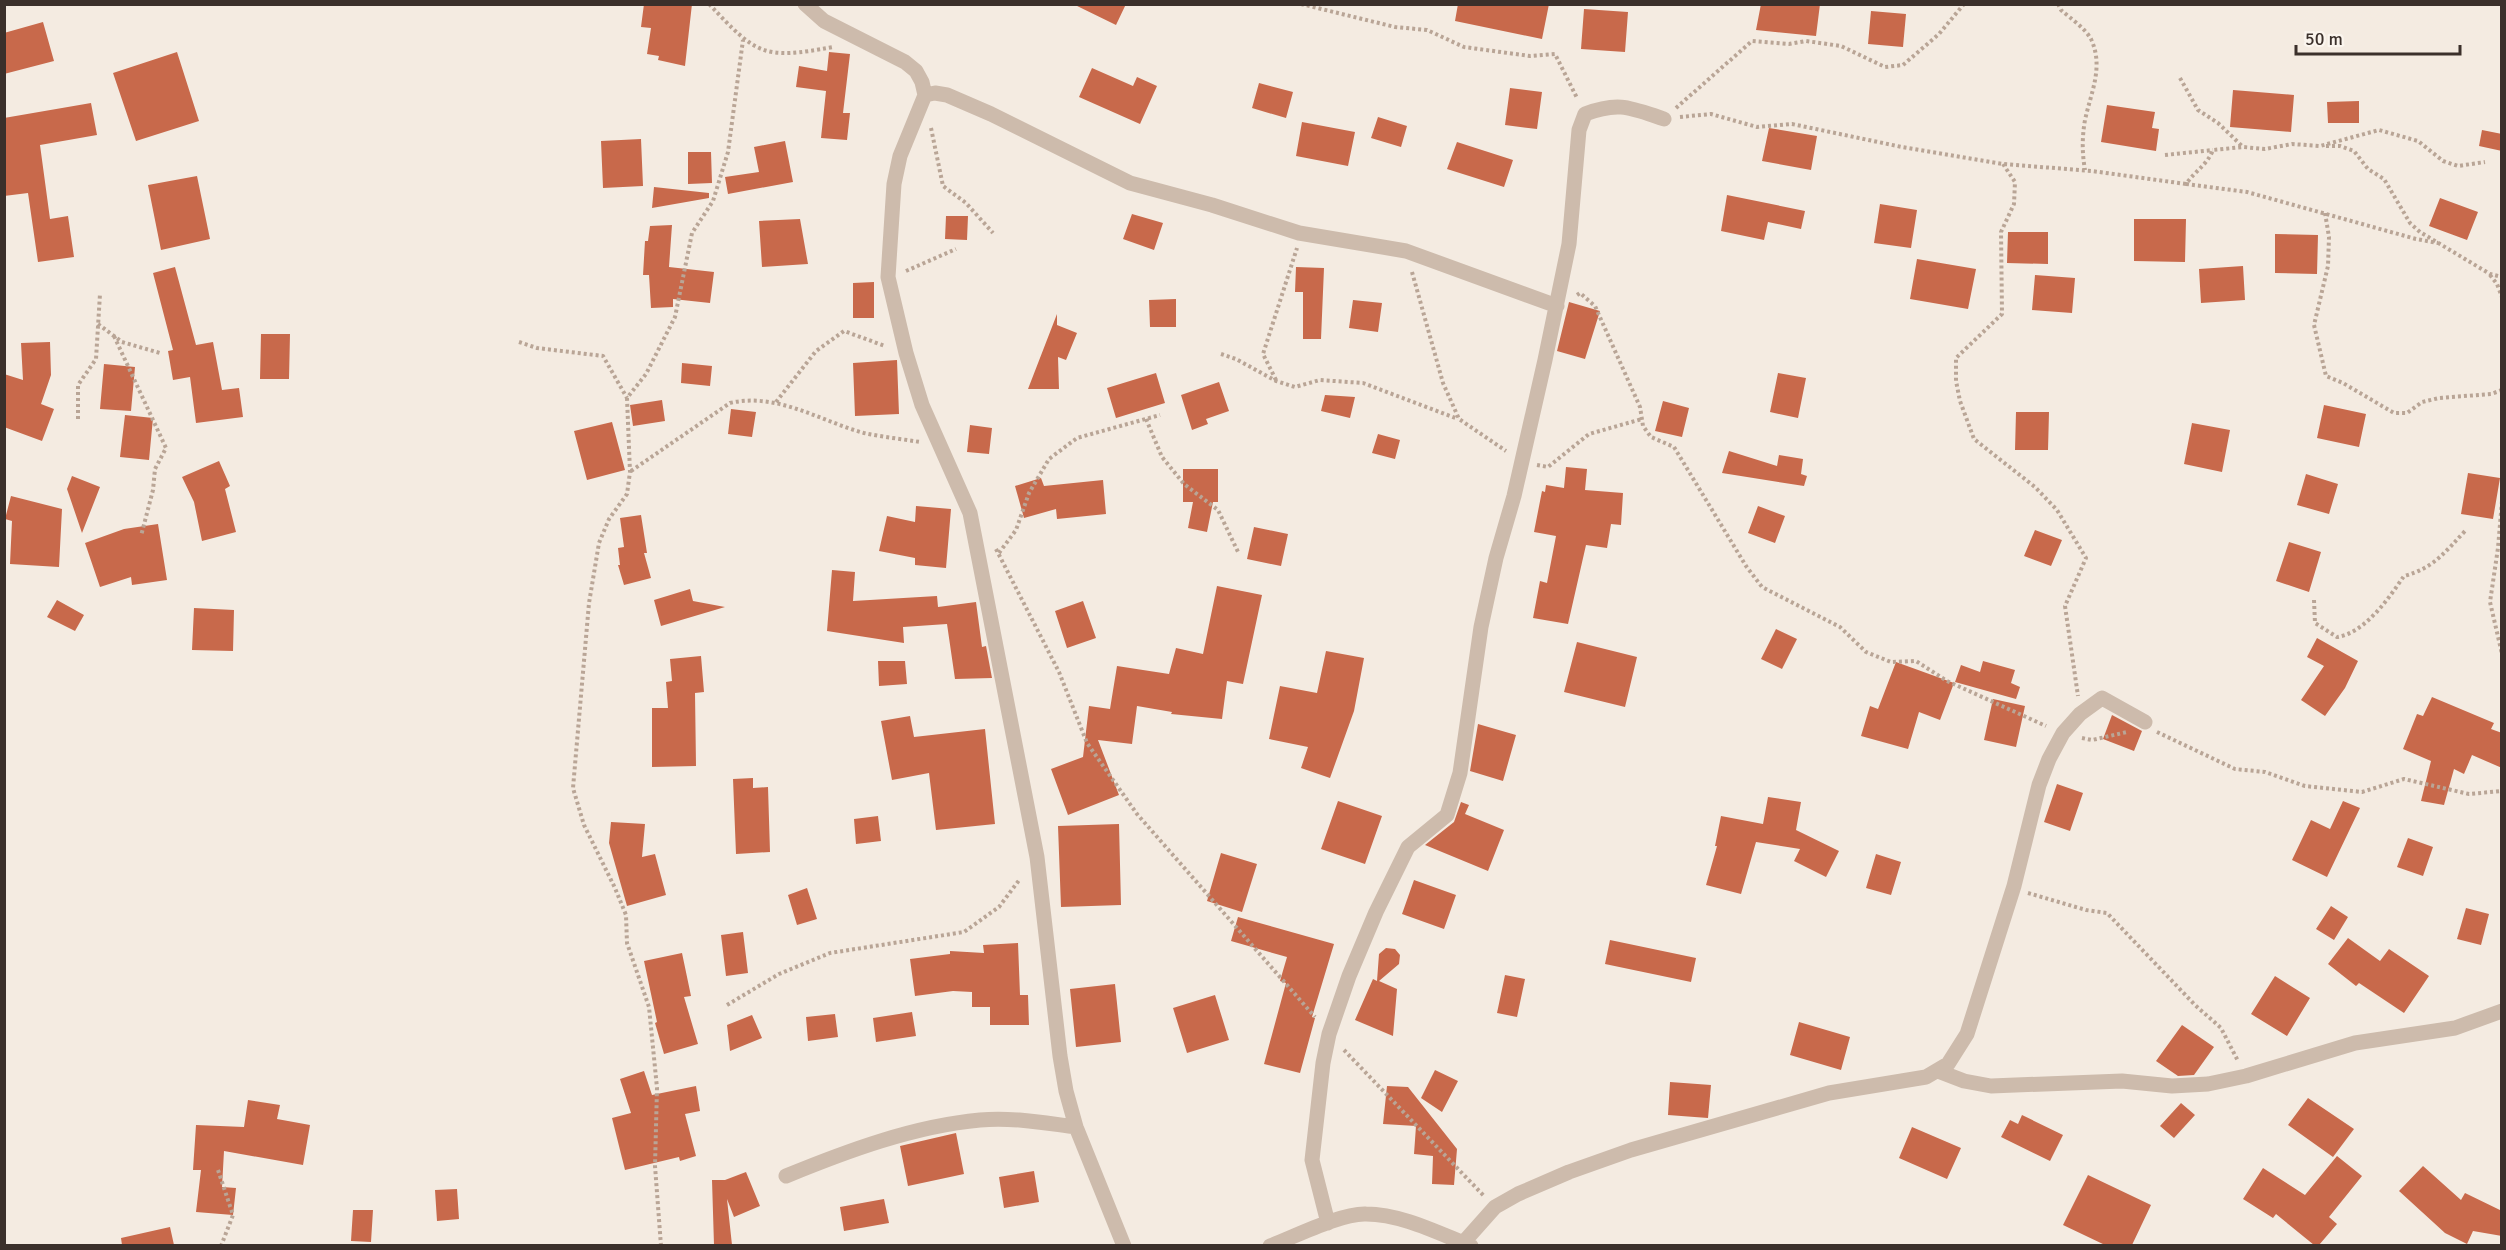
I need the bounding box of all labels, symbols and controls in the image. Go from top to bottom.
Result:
scale bar [2296,18,2460,56]
text: 50 m [2305,28,2343,50]

